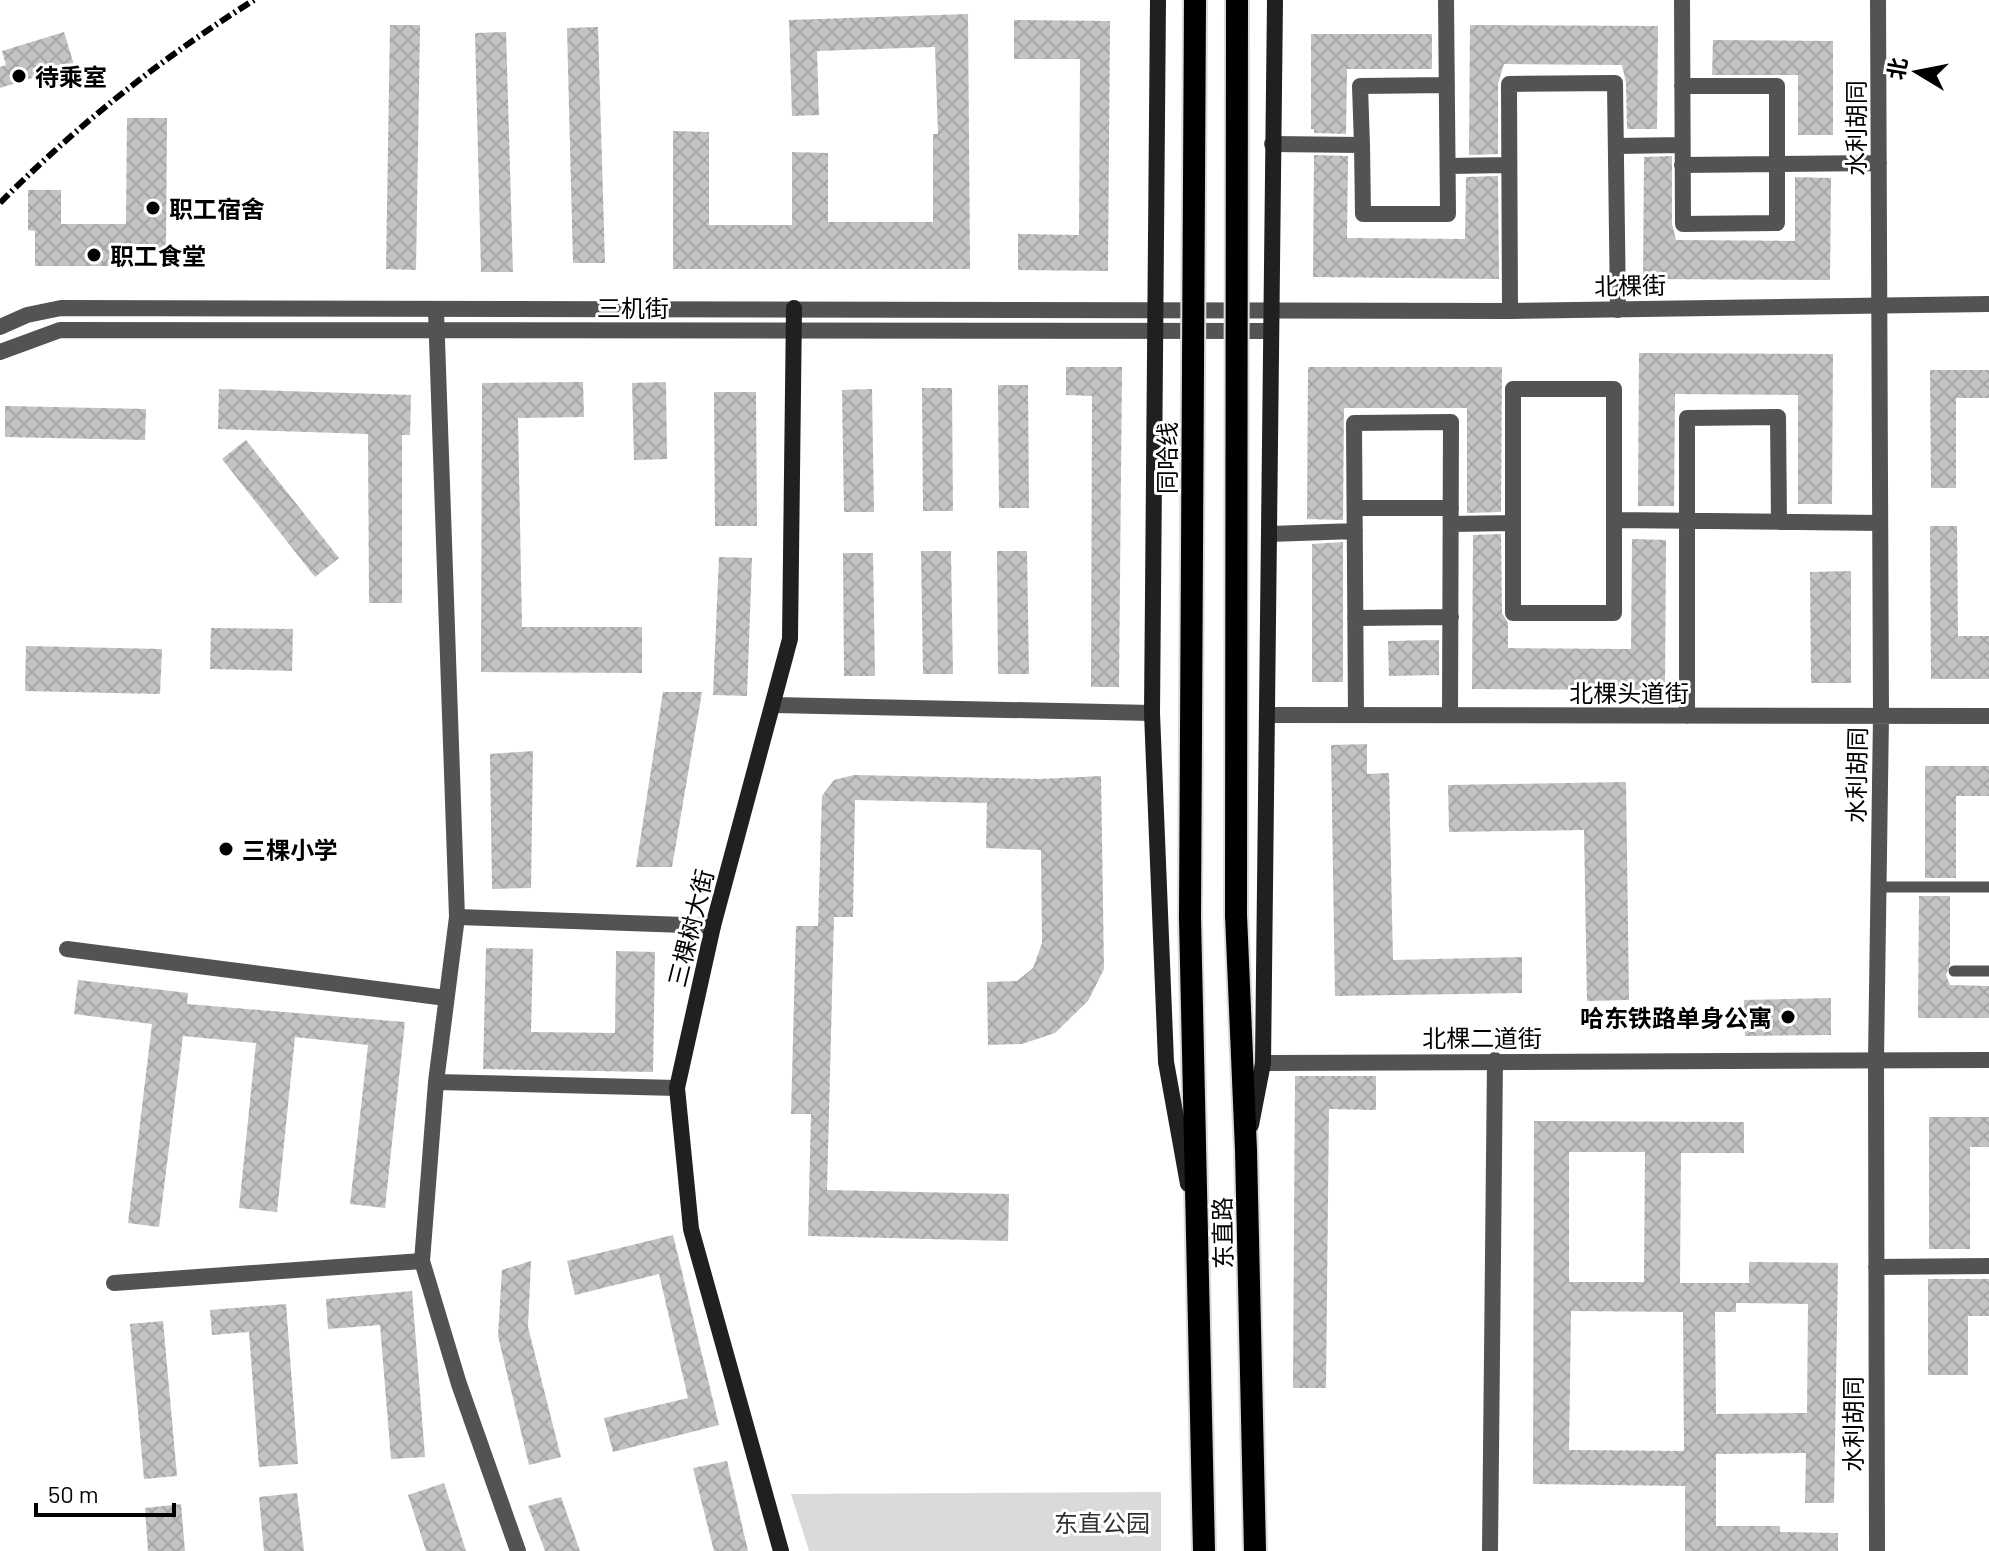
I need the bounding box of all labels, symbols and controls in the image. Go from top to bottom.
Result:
north arrow [1877,32,1957,112]
text: 北 [1882,55,1911,81]
place label: 待乘室 [35,62,107,91]
marker: 待乘室 [10,67,28,85]
street label: 水利胡同 [1841,80,1870,176]
place label: 职工宿舍 [169,194,265,223]
marker: 职工宿舍 [144,199,162,217]
place label: 职工食堂 [110,241,206,270]
marker: 职工食堂 [85,246,103,264]
street label: 北棵街 [1594,270,1666,300]
street label: 三机街 [597,293,669,322]
street label: 同哈线 [1152,422,1181,494]
street label: 北棵头道街 [1569,678,1689,707]
street label: 水利胡同 [1841,727,1871,823]
place label: 三棵小学 [242,835,338,864]
marker: 三棵小学 [217,840,235,858]
street label: 三棵树大街 [661,866,719,990]
place label: 哈东铁路单身公寓 [1580,1003,1772,1032]
marker: 哈东铁路单身公寓 [1779,1008,1797,1026]
street label: 北棵二道街 [1422,1023,1542,1052]
street label: 东直路 [1207,1197,1237,1269]
street label: 水利胡同 [1838,1376,1867,1472]
scale bar [36,1467,174,1517]
text: 50 m [48,1479,99,1508]
park label: 东直公园 [1054,1508,1150,1537]

